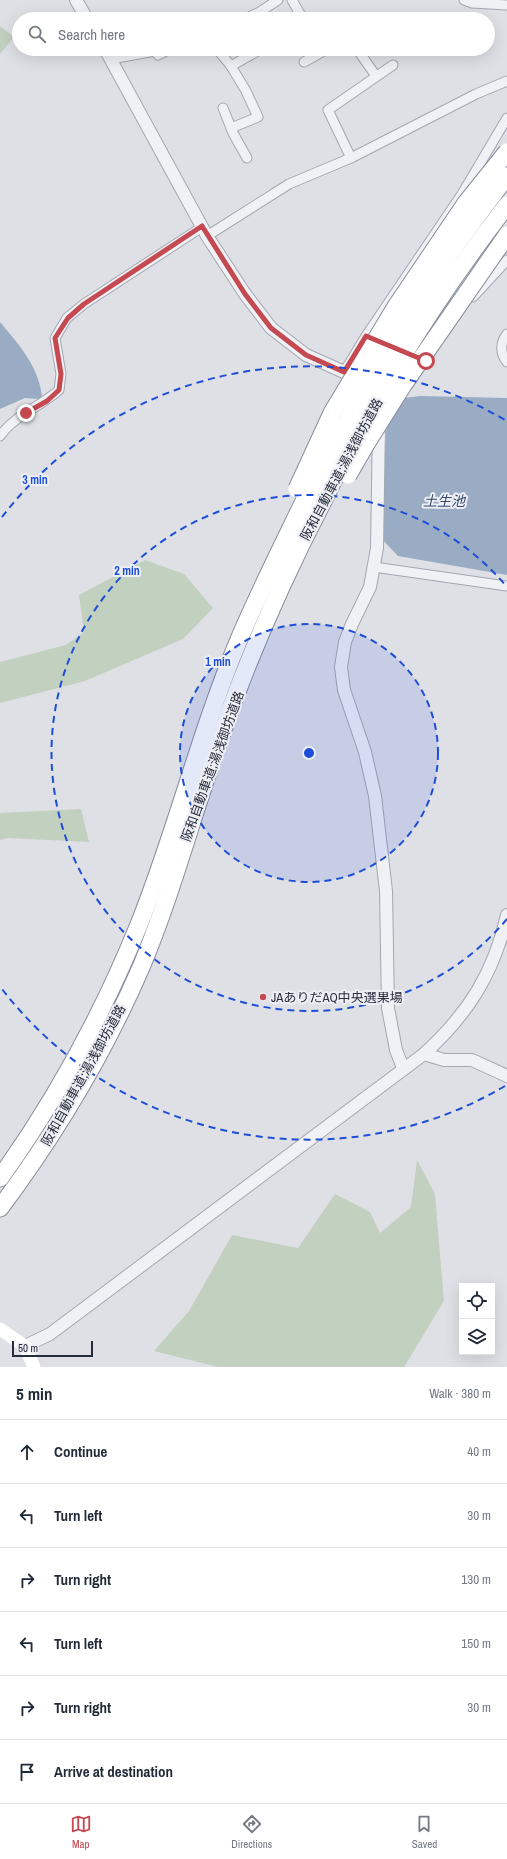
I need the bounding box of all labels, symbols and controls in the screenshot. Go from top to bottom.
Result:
search box [12,12,495,56]
icon: search [26,23,48,45]
text: Search here [58,24,125,45]
route start [417,352,435,370]
street label: 阪和自動車道;湯浅御坊道路 [297,395,386,543]
route end [17,404,35,422]
text: 3 min [22,472,48,488]
water label: 土生池 [423,492,467,510]
text: 2 min [114,563,140,579]
text: 1 min [205,654,231,670]
street label: 阪和自動車道;湯浅御坊道路 [177,689,248,844]
centre of rings [302,746,316,760]
place label: JAありだAQ中央選果場 [271,989,403,1006]
marker: JAありだAQ中央選果場 [258,992,268,1002]
street label: 阪和自動車道;湯浅御坊道路 [37,1002,129,1149]
map controls [459,1283,495,1355]
button: locate [459,1283,495,1319]
button: layers [459,1319,495,1355]
scale bar [12,1339,93,1358]
text: 50 m [18,1341,38,1355]
text: 5 min [16,1382,52,1405]
text: Walk · 380 m [429,1385,491,1402]
icon: ahead [16,1441,38,1463]
text: Continue [54,1441,107,1462]
text: 40 m [467,1443,491,1460]
icon: left [16,1505,38,1527]
text: Turn left [54,1505,102,1526]
text: 30 m [467,1507,491,1524]
icon: right [16,1569,38,1591]
text: Turn right [54,1569,111,1590]
text: 130 m [461,1571,491,1588]
icon: left [16,1633,38,1655]
text: Turn left [54,1633,102,1654]
text: 150 m [461,1635,491,1652]
icon: right [16,1697,38,1719]
text: Turn right [54,1697,111,1718]
text: 30 m [467,1699,491,1716]
icon: arrive [16,1761,38,1783]
text: Arrive at destination [54,1761,173,1782]
tab: Map [70,1813,92,1851]
tab: Directions [231,1813,272,1851]
tab: Saved [412,1813,437,1851]

